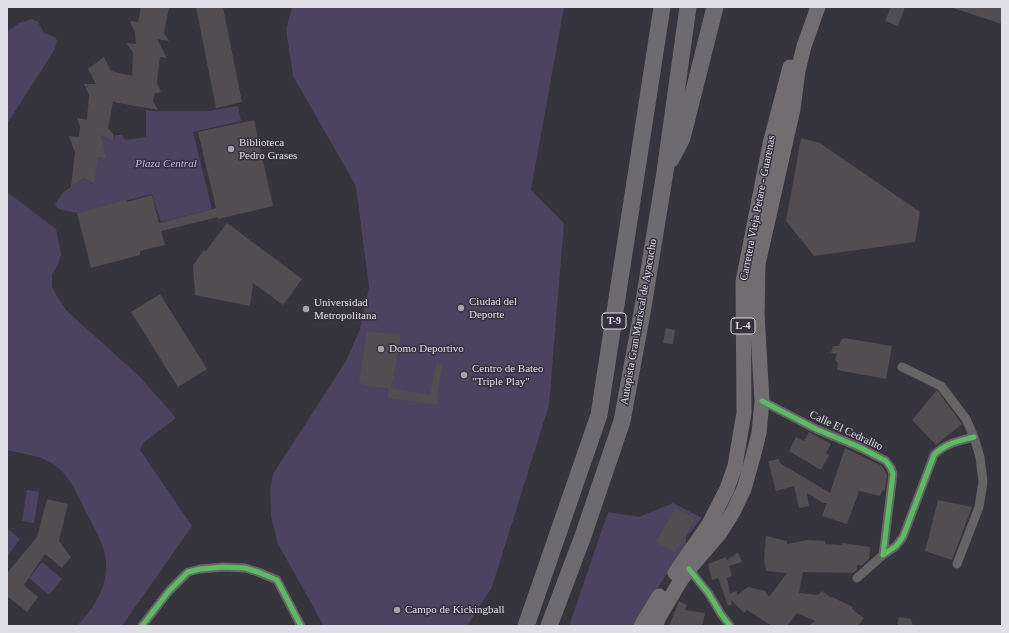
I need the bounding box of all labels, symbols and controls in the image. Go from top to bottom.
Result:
street label: Carretera Vieja Petare - Guarenas [737,134,779,282]
place label: Biblioteca Pedro Grases [239,136,297,162]
marker: Biblioteca Pedro Grases [226,144,236,154]
park label: Plaza Central [135,157,197,171]
street label: Autopista Gran Mariscal de Ayacucho [618,238,660,406]
place label: Ciudad del Deporte [469,295,517,321]
place label: Universidad Metropolitana [314,296,376,322]
marker: Ciudad del Deporte [456,303,466,313]
marker: Universidad Metropolitana [301,304,311,314]
road number: T-9 [602,313,626,329]
road number: L-4 [731,318,755,334]
place label: Domo Deportivo [389,342,464,356]
marker: Domo Deportivo [376,344,386,354]
place label: Centro de Bateo "Triple Play" [472,362,543,388]
marker: Centro de Bateo "Triple Play" [459,370,469,380]
street label: Calle El Cedralito [807,408,885,454]
place label: Campo de Kickingball [405,603,505,617]
marker: Campo de Kickingball [392,605,402,615]

